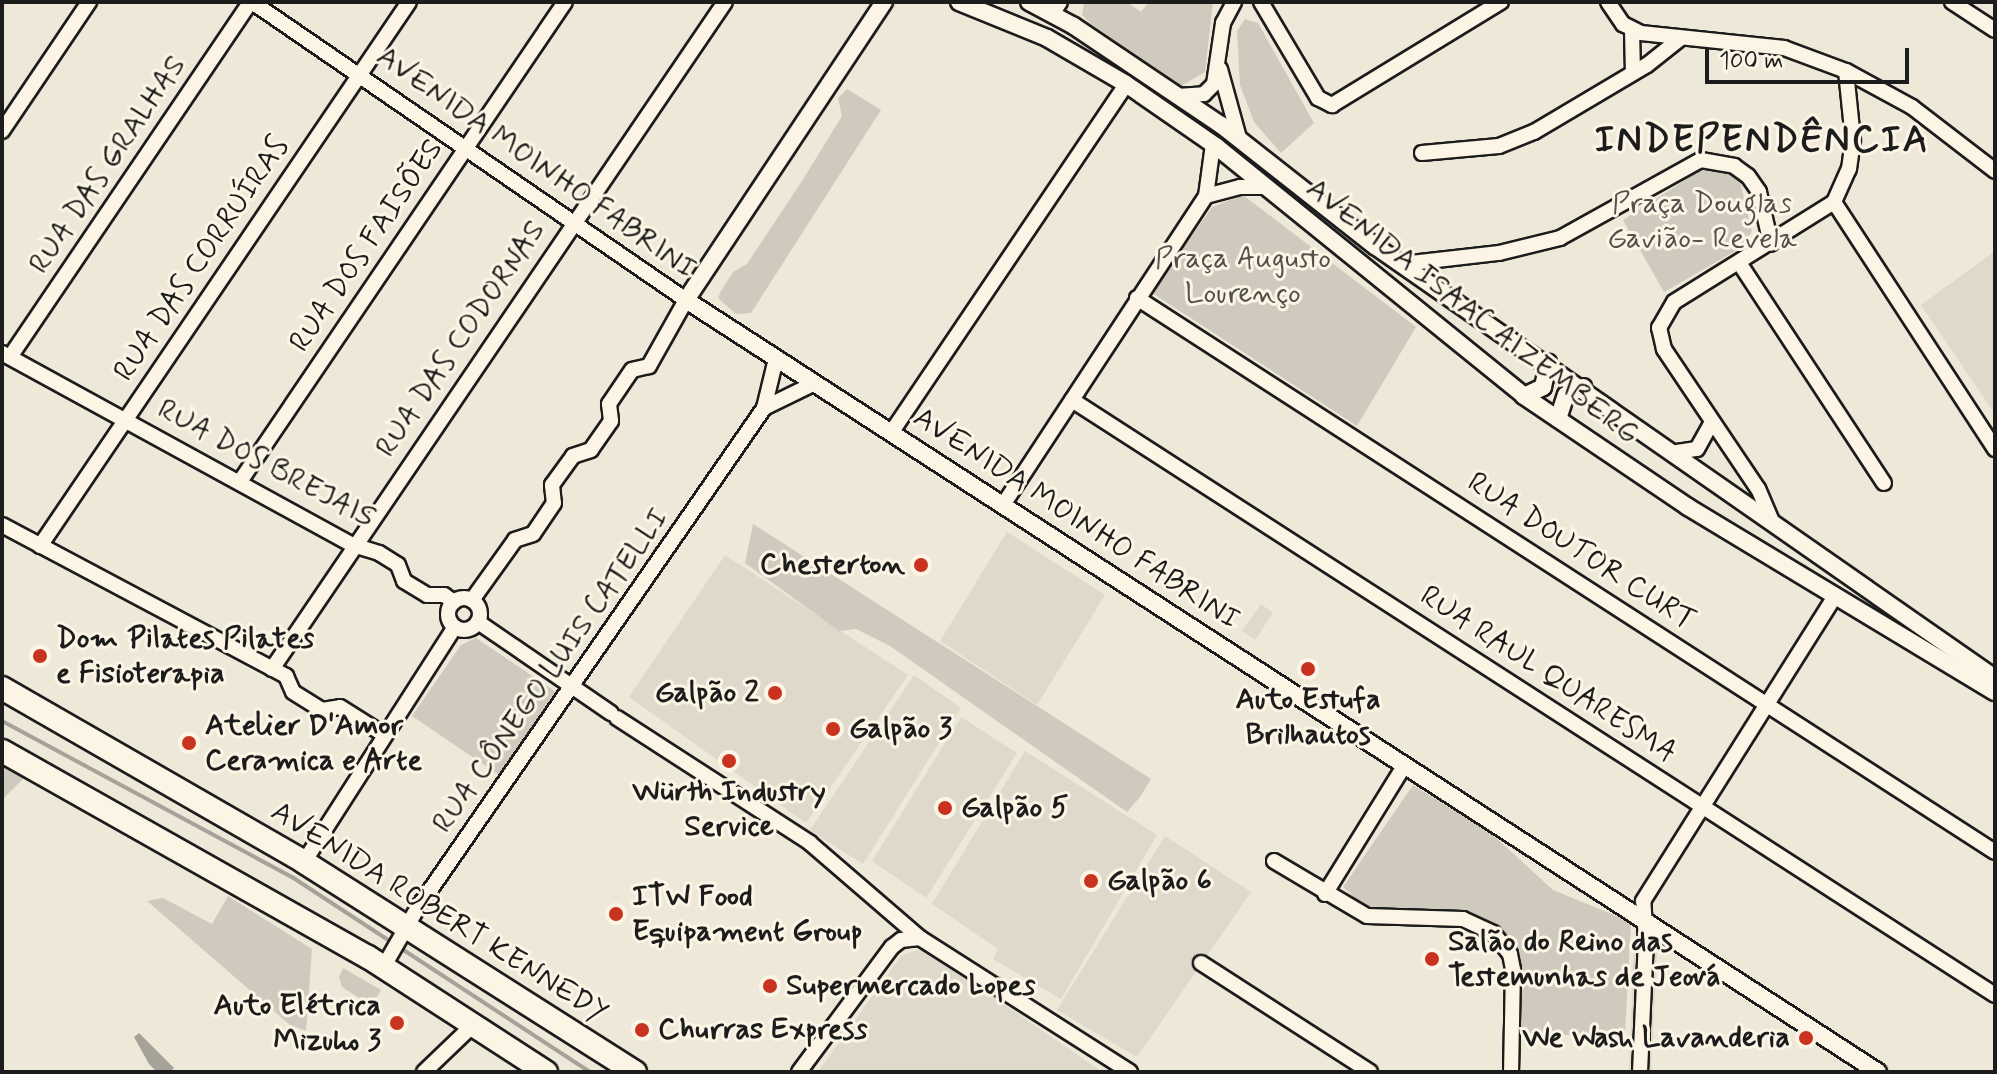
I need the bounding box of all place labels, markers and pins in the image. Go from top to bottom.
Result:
place label: Chesterton [760,547,905,583]
marker: Chesterton [912,556,930,574]
place label: Dom Pilates Pilates e Fisioterapia [56,621,305,692]
marker: Dom Pilates Pilates e Fisioterapia [31,647,49,665]
marker: Auto Estufa Brilhautos [1299,660,1317,678]
place label: Galpão 2 [655,675,759,711]
place label: Auto Estufa Brilhautos [1235,682,1381,752]
marker: Galpão 2 [766,684,784,702]
place label: Atelier D'Amor Ceramica e Arte [205,708,422,778]
place label: Galpão 3 [849,711,952,747]
marker: Galpão 3 [824,720,842,738]
marker: Atelier D'Amor Ceramica e Arte [180,734,198,752]
marker: Würth Industry Service [720,752,738,770]
place label: Würth Industry Service [632,774,826,844]
place label: Galpão 5 [961,790,1068,826]
marker: Galpão 5 [936,799,954,817]
place label: Galpão 6 [1107,863,1212,899]
marker: Galpão 6 [1082,872,1100,890]
place label: ITW Food Equipament Group [632,879,862,950]
marker: ITW Food Equipament Group [607,905,625,923]
place label: Salão do Reino das Testemunhas de Jeová [1448,924,1721,994]
marker: Salão do Reino das Testemunhas de Jeová [1423,950,1441,968]
place label: Supermercado Lopes [786,968,1038,1004]
marker: Supermercado Lopes [761,977,779,995]
place label: Auto Elétrica Mizuho 3 [214,988,381,1058]
place label: Churras Express [658,1012,873,1048]
marker: Auto Elétrica Mizuho 3 [388,1014,406,1032]
place label: We Wash Lavanderia [1517,1020,1790,1056]
marker: Churras Express [633,1021,651,1039]
marker: We Wash Lavanderia [1797,1029,1815,1047]

